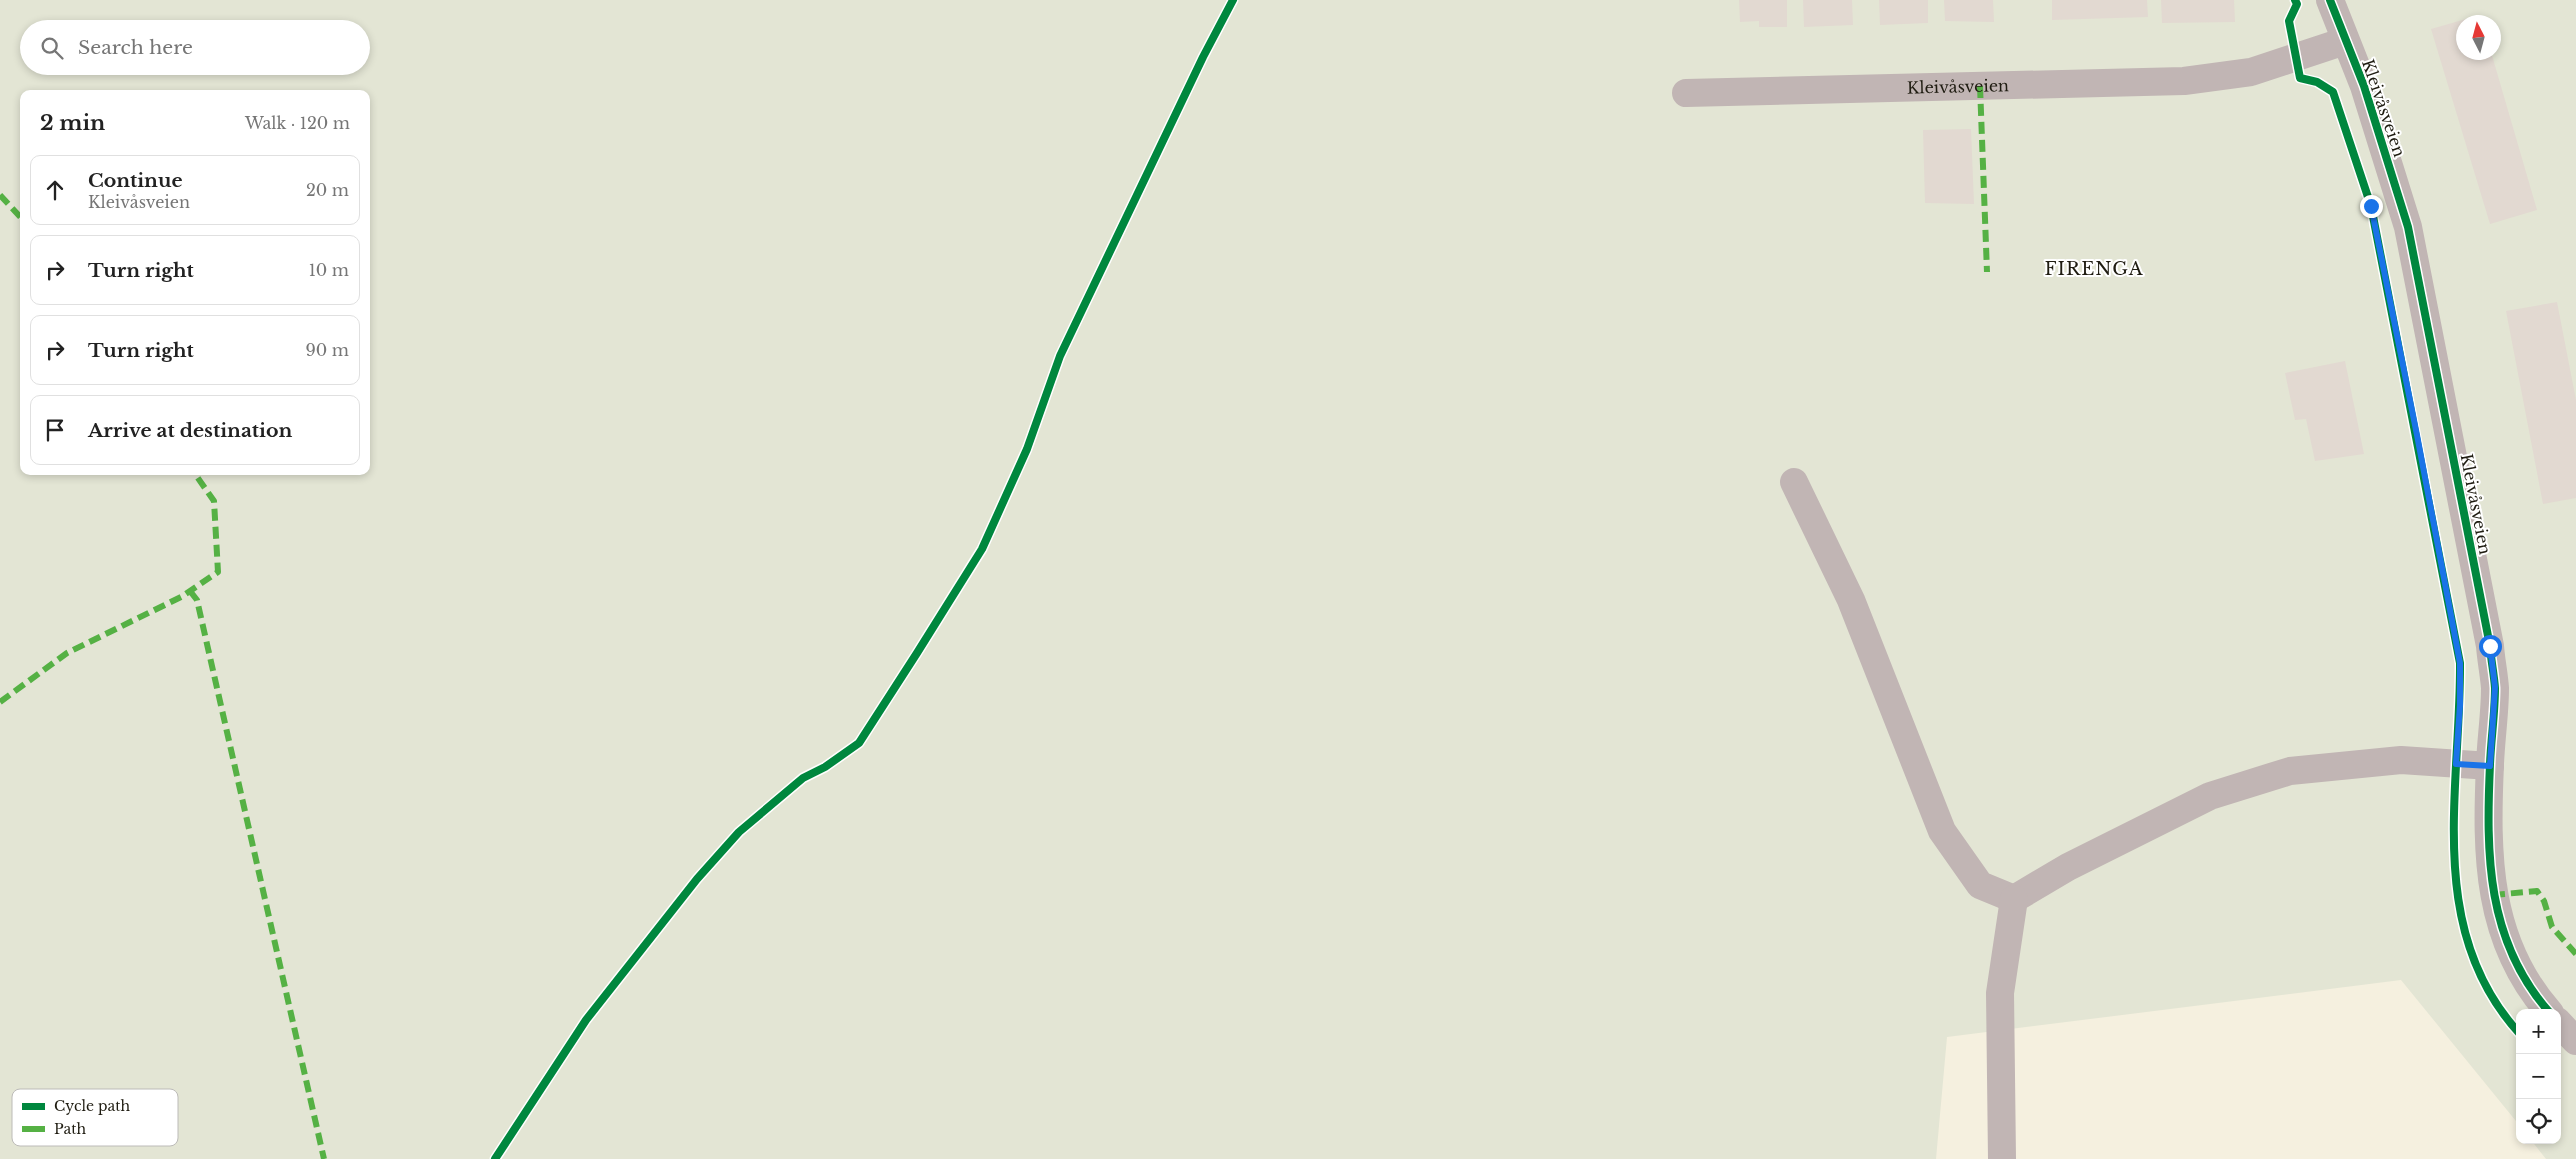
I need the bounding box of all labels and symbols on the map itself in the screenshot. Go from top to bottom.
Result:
north arrow [2456,15,2501,60]
street label: Kleivåsveien [2358,57,2410,159]
street label: Kleivåsveien [1907,75,2009,98]
route end [2360,195,2383,218]
district label: FIRENGA [2044,258,2144,280]
street label: Kleivåsveien [2456,452,2496,556]
route start [2479,635,2502,658]
legend [12,1089,178,1146]
text: Cycle path [54,1097,131,1115]
text: Path [54,1120,86,1138]

